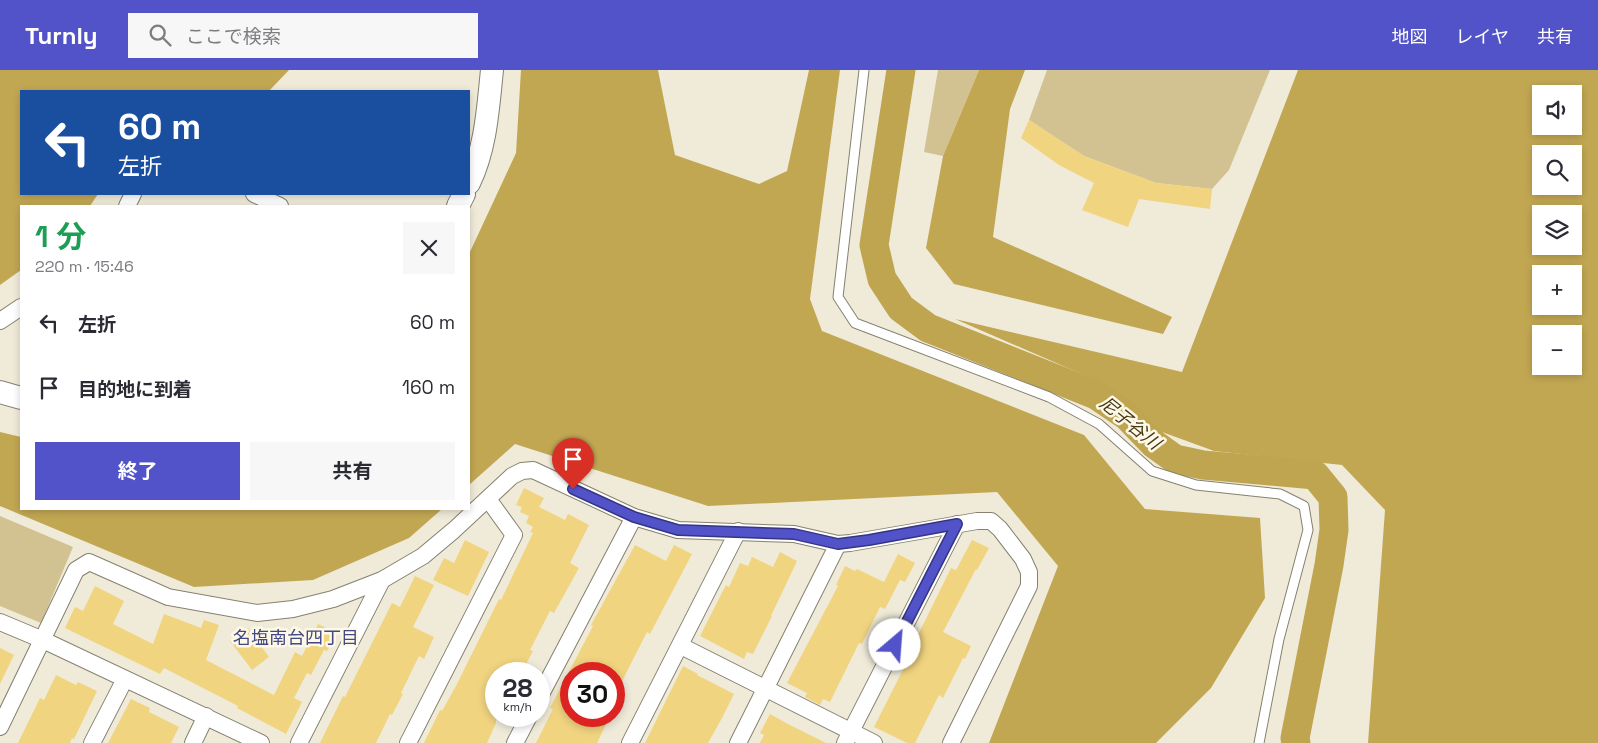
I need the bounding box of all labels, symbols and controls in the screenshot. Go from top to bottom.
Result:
search box [128,13,478,58]
text: Turnly [25,20,98,51]
icon: search [146,21,174,49]
text: ここで検索 [186,24,281,49]
text: 地図 [1392,25,1428,48]
text: レイヤ [1456,25,1509,48]
text: 共有 [1537,25,1573,48]
map controls [1532,85,1582,375]
button: sound [1532,85,1582,135]
text: 60 m [118,105,201,149]
icon: left [35,110,100,175]
button: search [1532,145,1582,195]
text: 左折 [118,152,162,180]
button: layers [1532,205,1582,255]
text: 1 分 [35,217,86,256]
button: close [403,222,455,274]
text: 220 m · 15:46 [35,256,134,277]
button: + [1532,265,1582,315]
icon: left [35,309,63,337]
text: 60 m [410,310,455,335]
text: 左折 [78,312,116,337]
button: − [1532,325,1582,375]
icon: arrive [35,374,63,402]
text: 160 m [402,375,455,400]
text: 目的地に到着 [78,377,192,402]
water label: 尼子谷川 [1095,391,1167,455]
pin [552,438,594,489]
button: 終了 [35,442,240,500]
button: 共有 [250,442,455,500]
icon: arrive [559,445,587,473]
position arrow [868,618,920,670]
district label: 名塩南台四丁目 [233,626,359,649]
speed limit sign: 30 [560,662,625,727]
text: 28 [503,672,532,704]
text: km/h [503,699,532,715]

